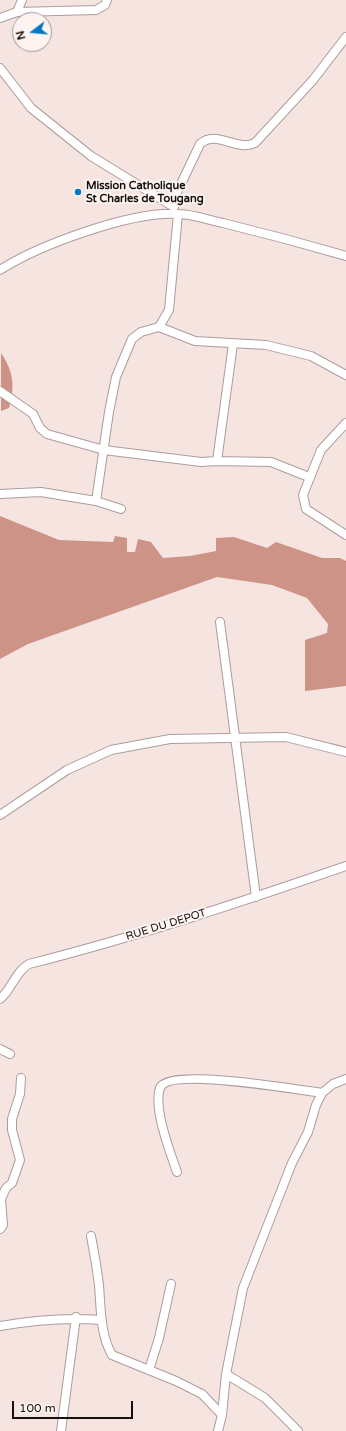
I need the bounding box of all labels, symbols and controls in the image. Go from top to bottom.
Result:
north arrow [12,12,52,52]
text: N [13,29,28,41]
place label: Mission Catholique St Charles de Tougang [86,179,204,205]
marker: Mission Catholique St Charles de Tougang [73,187,83,197]
street label: RUE DU DEPOT [124,906,208,944]
scale bar [14,1393,135,1419]
text: 100 m [19,1401,56,1415]

